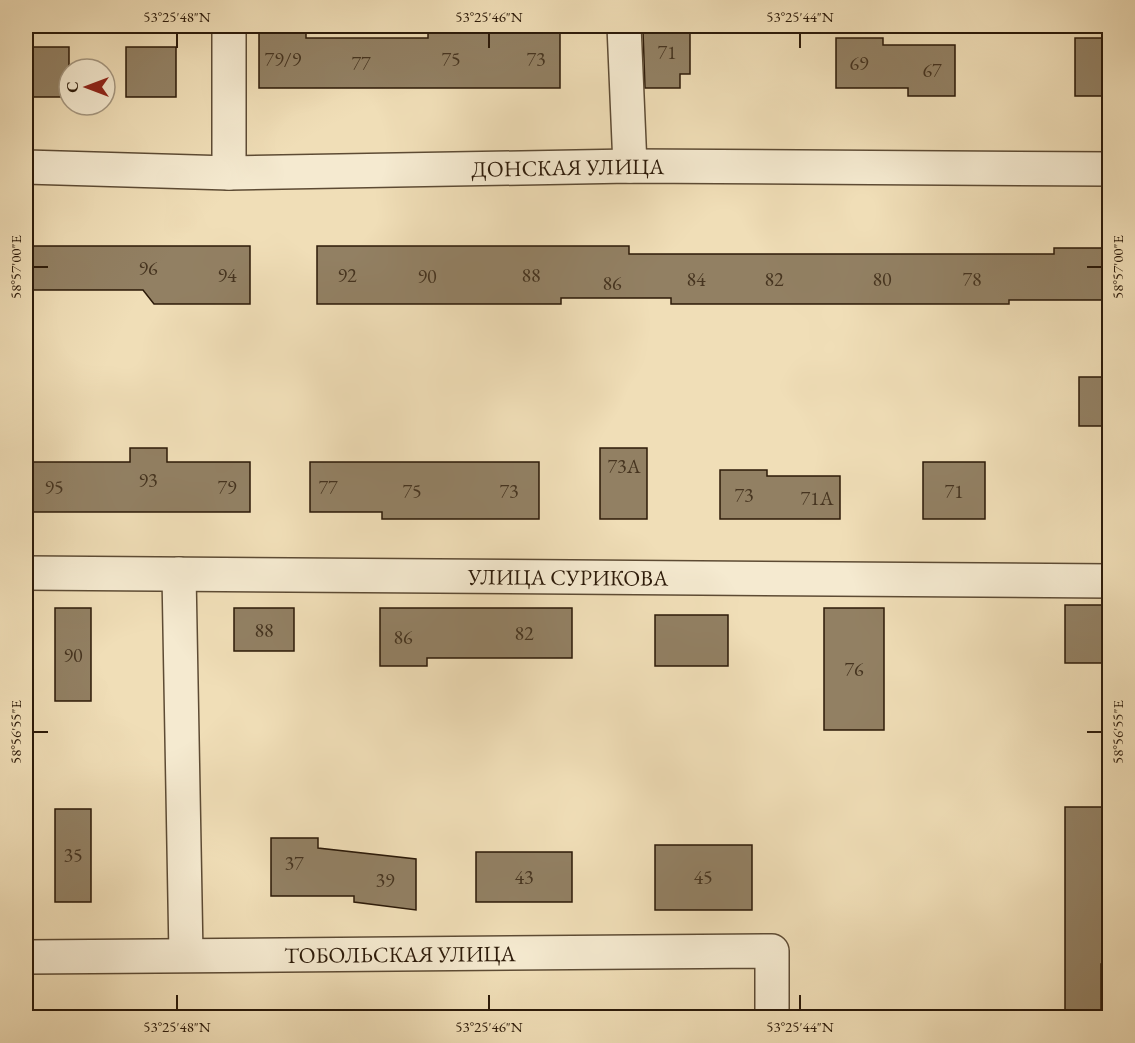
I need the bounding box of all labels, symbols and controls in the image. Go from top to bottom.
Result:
text: 53°25'48"N [143,7,211,26]
text: 53°25'46"N [455,7,523,26]
text: 53°25'44"N [766,7,834,26]
house number: 71 [657,39,677,65]
house number: 79/9 [265,46,302,72]
house number: 75 [441,46,461,72]
house number: 73 [526,46,546,72]
house number: 77 [351,50,371,76]
house number: 69 [849,50,869,76]
north arrow [57,57,117,117]
house number: 67 [922,57,942,83]
text: С [62,81,83,93]
street label: ДОНСКАЯ УЛИЦА [471,152,665,184]
text: 58°57'00"E [6,234,25,299]
text: 58°57'00"E [1108,234,1127,299]
house number: 96 [138,255,158,281]
house number: 94 [217,262,237,288]
house number: 92 [337,262,357,288]
house number: 88 [521,262,541,288]
house number: 90 [417,263,437,289]
house number: 84 [686,266,706,292]
house number: 82 [764,266,784,292]
house number: 80 [872,266,892,292]
house number: 78 [962,266,982,292]
house number: 86 [602,270,622,296]
house number: 73А [607,453,641,479]
house number: 93 [138,467,158,493]
house number: 95 [44,474,64,500]
house number: 79 [217,474,237,500]
house number: 77 [318,474,338,500]
house number: 75 [402,478,422,504]
house number: 73 [499,478,519,504]
house number: 71 [944,478,964,504]
house number: 73 [734,482,754,508]
house number: 71А [800,485,834,511]
street label: УЛИЦА СУРИКОВА [467,562,669,593]
house number: 88 [254,617,274,643]
house number: 82 [514,620,534,646]
house number: 86 [393,624,413,650]
house number: 90 [63,642,83,668]
house number: 76 [844,656,864,682]
text: 58°56'55"E [6,699,25,764]
text: 58°56'55"E [1108,699,1127,764]
house number: 35 [63,842,83,868]
house number: 37 [284,850,304,876]
house number: 43 [514,864,534,890]
house number: 45 [693,864,713,890]
house number: 39 [375,867,395,893]
street label: ТОБОЛЬСКАЯ УЛИЦА [284,939,517,970]
text: 53°25'48"N [143,1017,211,1036]
text: 53°25'46"N [455,1017,523,1036]
text: 53°25'44"N [766,1017,834,1036]

